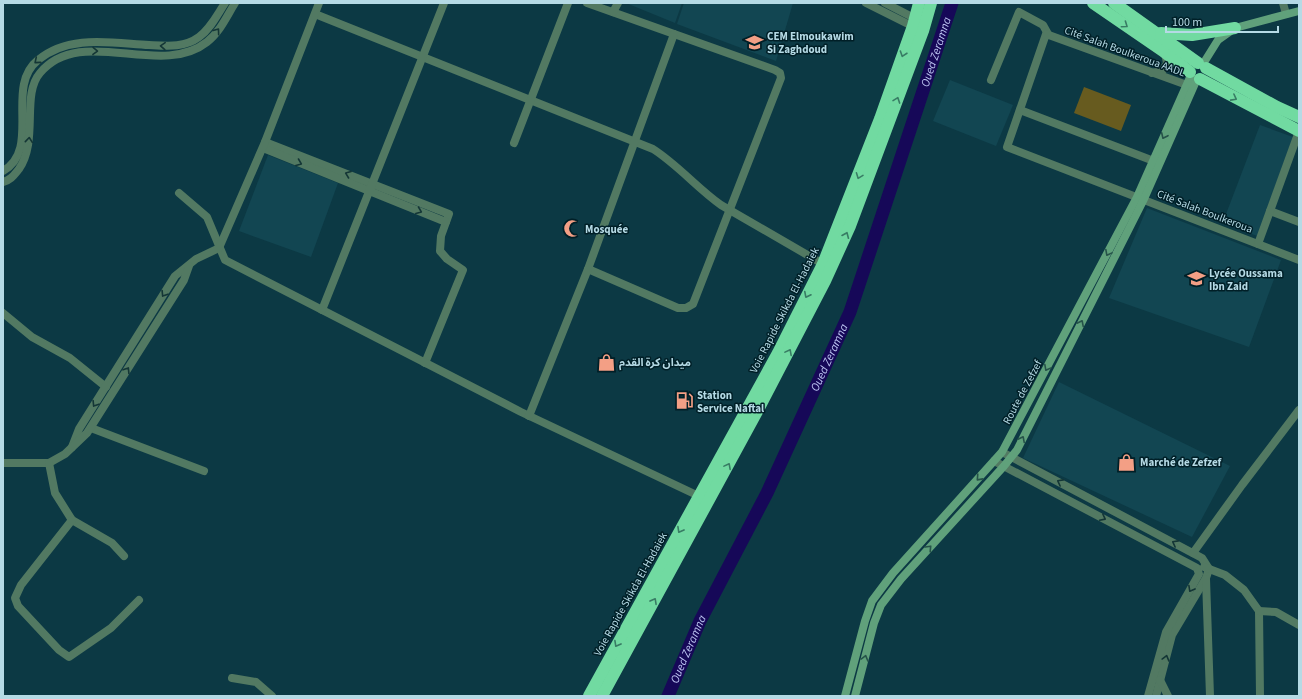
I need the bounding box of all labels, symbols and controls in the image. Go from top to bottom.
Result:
scale bar [1166,8,1278,34]
water label: Oued Zeramna [917,14,956,89]
text: 100 m [1172,14,1202,31]
one-way arrow [1121,20,1128,27]
street label: Cité Salah Boulkeroua AADL [1062,23,1188,81]
one-way arrow [212,28,220,35]
place label: CEM Elmoukawim Si Zaghdoud [767,29,854,57]
school or university icon: CEM Elmoukawim Si Zaghdoud [744,32,764,52]
one-way arrow [160,42,166,50]
one-way arrow [92,47,98,56]
one-way arrow [900,50,908,57]
one-way arrow [35,56,42,63]
one-way arrow [1230,93,1237,101]
one-way arrow [892,97,901,104]
one-way arrow [1161,132,1169,140]
one-way arrow [25,136,34,143]
one-way arrow [295,158,302,166]
one-way arrow [344,170,351,178]
one-way arrow [855,172,863,179]
street label: Cité Salah Boulkeroua [1155,186,1255,237]
one-way arrow [416,207,423,215]
mosque icon: Mosquée [562,219,582,239]
place label: Mosquée [585,222,629,237]
one-way arrow [842,232,850,239]
street label: Voie Rapide Skikda El-Hadaiek [746,244,823,376]
one-way arrow [1105,249,1113,257]
place label: Lycée Oussama Ibn Zaid [1209,266,1283,294]
school or university icon: Lycée Oussama Ibn Zaid [1186,269,1206,289]
one-way arrow [161,290,169,297]
one-way arrow [804,291,812,298]
one-way arrow [1076,320,1084,327]
water label: Oued Zeramna [807,321,853,394]
one-way arrow [784,348,792,356]
shop icon: ميدان كرة القدم [596,352,616,372]
place label: ميدان كرة القدم [619,355,691,371]
street label: Route de Zefzef [999,357,1046,427]
one-way arrow [1044,364,1051,371]
one-way arrow [122,367,130,374]
place label: Station Service Naftal [697,388,765,416]
fuel station icon: Station Service Naftal [674,391,694,411]
one-way arrow [92,400,100,407]
one-way arrow [1017,436,1025,443]
shop icon: Marché de Zefzef [1117,452,1137,472]
place label: Marché de Zefzef [1140,455,1223,470]
one-way arrow [723,463,730,470]
one-way arrow [976,473,983,481]
one-way arrow [1057,479,1064,487]
one-way arrow [1099,513,1107,520]
one-way arrow [677,526,684,533]
street label: Voie Rapide Skikda El-Hadaiek [590,529,671,659]
one-way arrow [1171,540,1179,548]
one-way arrow [924,546,931,553]
one-way arrow [1188,585,1195,592]
one-way arrow [650,597,657,605]
water label: Oued Zeramna [666,612,711,686]
one-way arrow [615,640,622,647]
one-way arrow [860,655,869,662]
one-way arrow [1161,655,1170,662]

